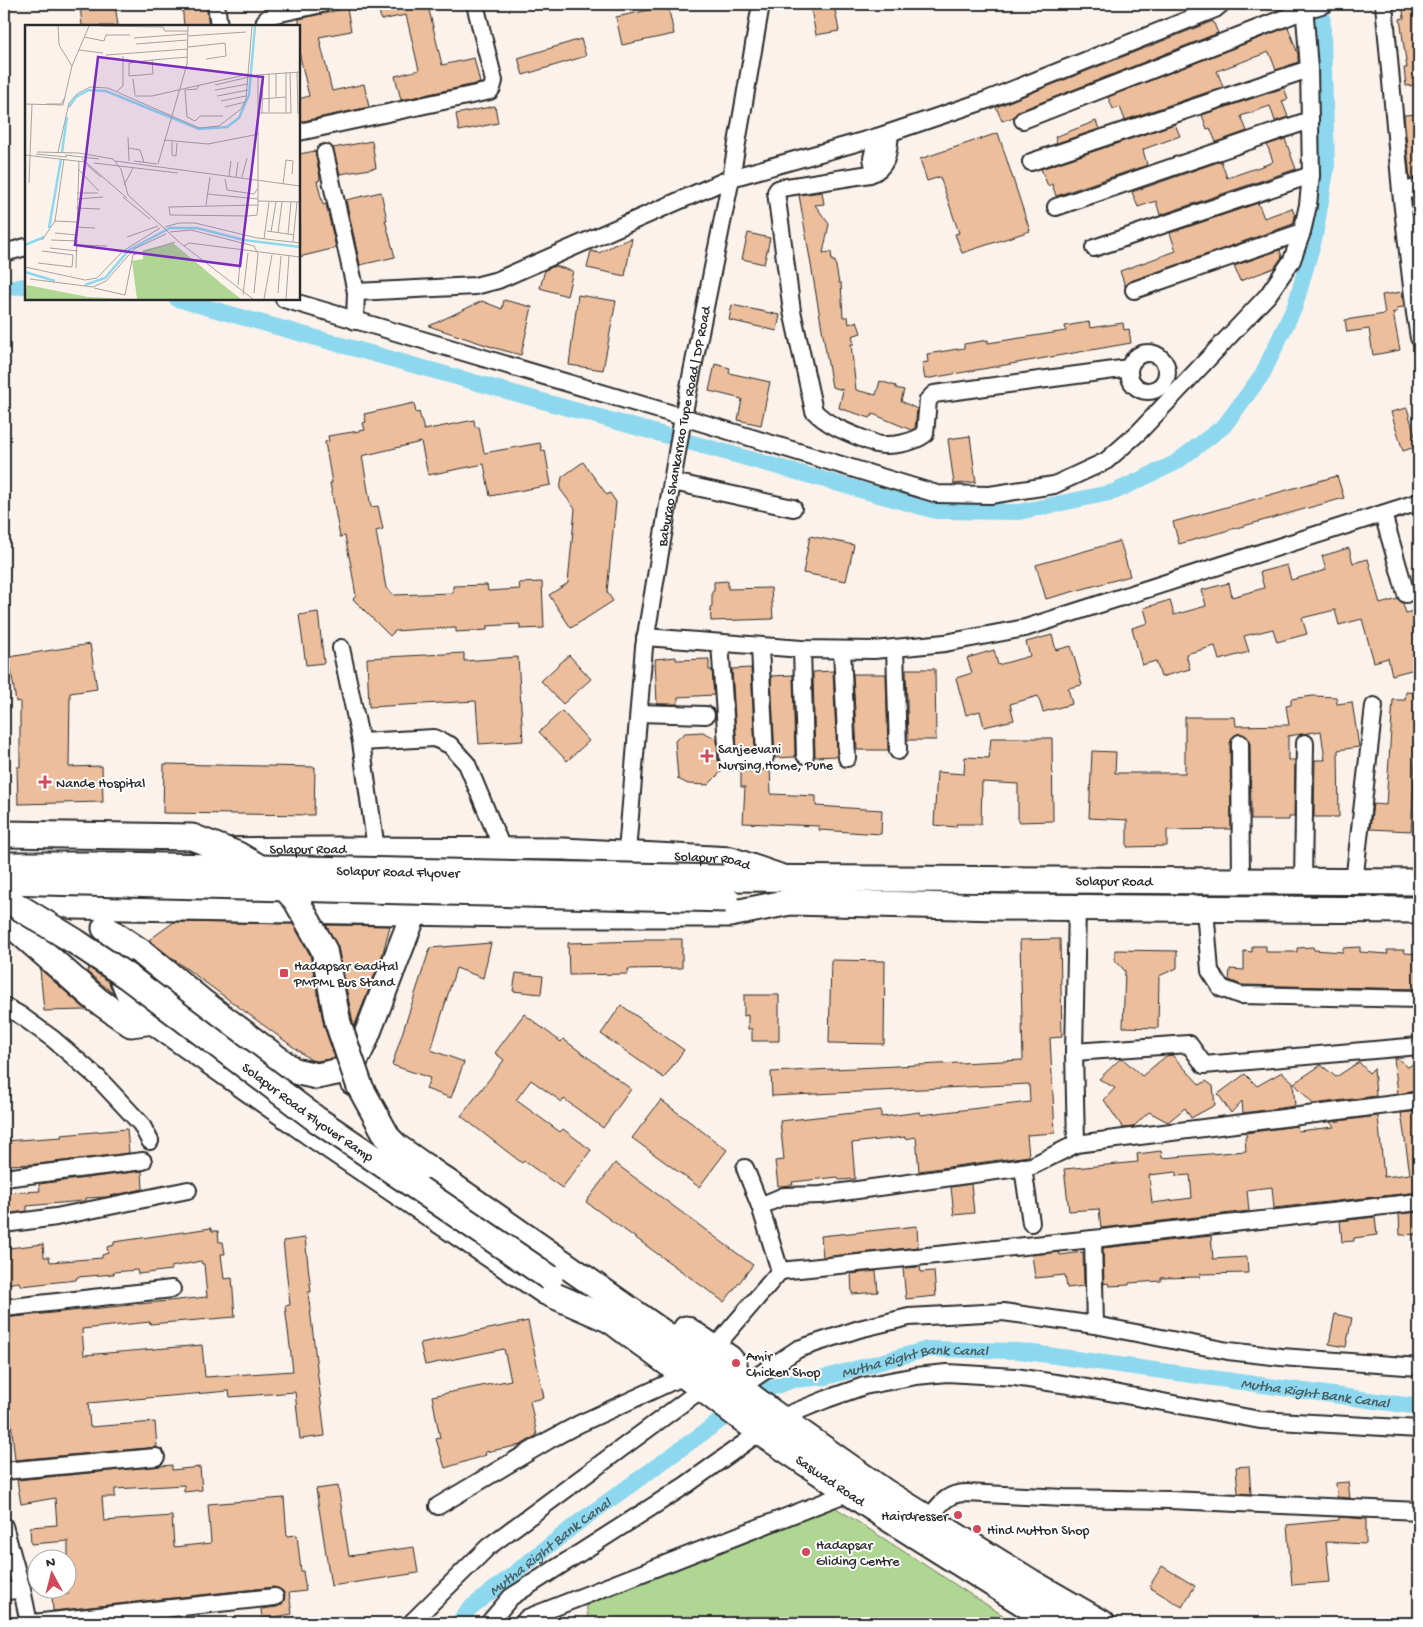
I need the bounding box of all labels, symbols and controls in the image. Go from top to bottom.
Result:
inset map [25,25,300,300]
street label: Baburao Shankarrao Tupe Road | DP Road [655,303,716,549]
place label: Sanjeevani Nursing Home, Pune [718,742,834,775]
marker: Sanjeevani Nursing Home, Pune [700,749,714,763]
marker: Nande Hospital [38,775,52,789]
place label: Nande Hospital [56,776,145,793]
street label: Solapur Road [269,842,348,859]
street label: Solapur Road [674,849,754,876]
street label: Solapur Road Flyover [336,864,461,883]
street label: Solapur Road [1075,874,1154,891]
place label: Hadapsar Gadital PMPML Bus Stand [293,959,398,992]
marker: Hadapsar Gadital PMPML Bus Stand [278,967,290,979]
street label: Solapur Road Flyover Ramp [238,1060,376,1167]
water label: Mutha Right Bank Canal [840,1342,990,1383]
place label: Amir Chicken Shop [746,1349,821,1382]
marker: Amir Chicken Shop [730,1357,742,1369]
water label: Mutha Right Bank Canal [1240,1375,1392,1414]
street label: Saswad Road [791,1452,869,1512]
water label: Mutha Right Bank Canal [486,1494,617,1601]
place label: Hairdresser [881,1509,949,1526]
marker: Hairdresser [952,1509,964,1521]
marker: Hind Mutton Shop [971,1523,983,1535]
place label: Hind Mutton Shop [987,1523,1089,1540]
place label: Hadapsar Gliding Centre [816,1538,900,1571]
marker: Hadapsar Gliding Centre [800,1546,812,1558]
north arrow [28,1550,78,1600]
text: N [45,1555,56,1573]

